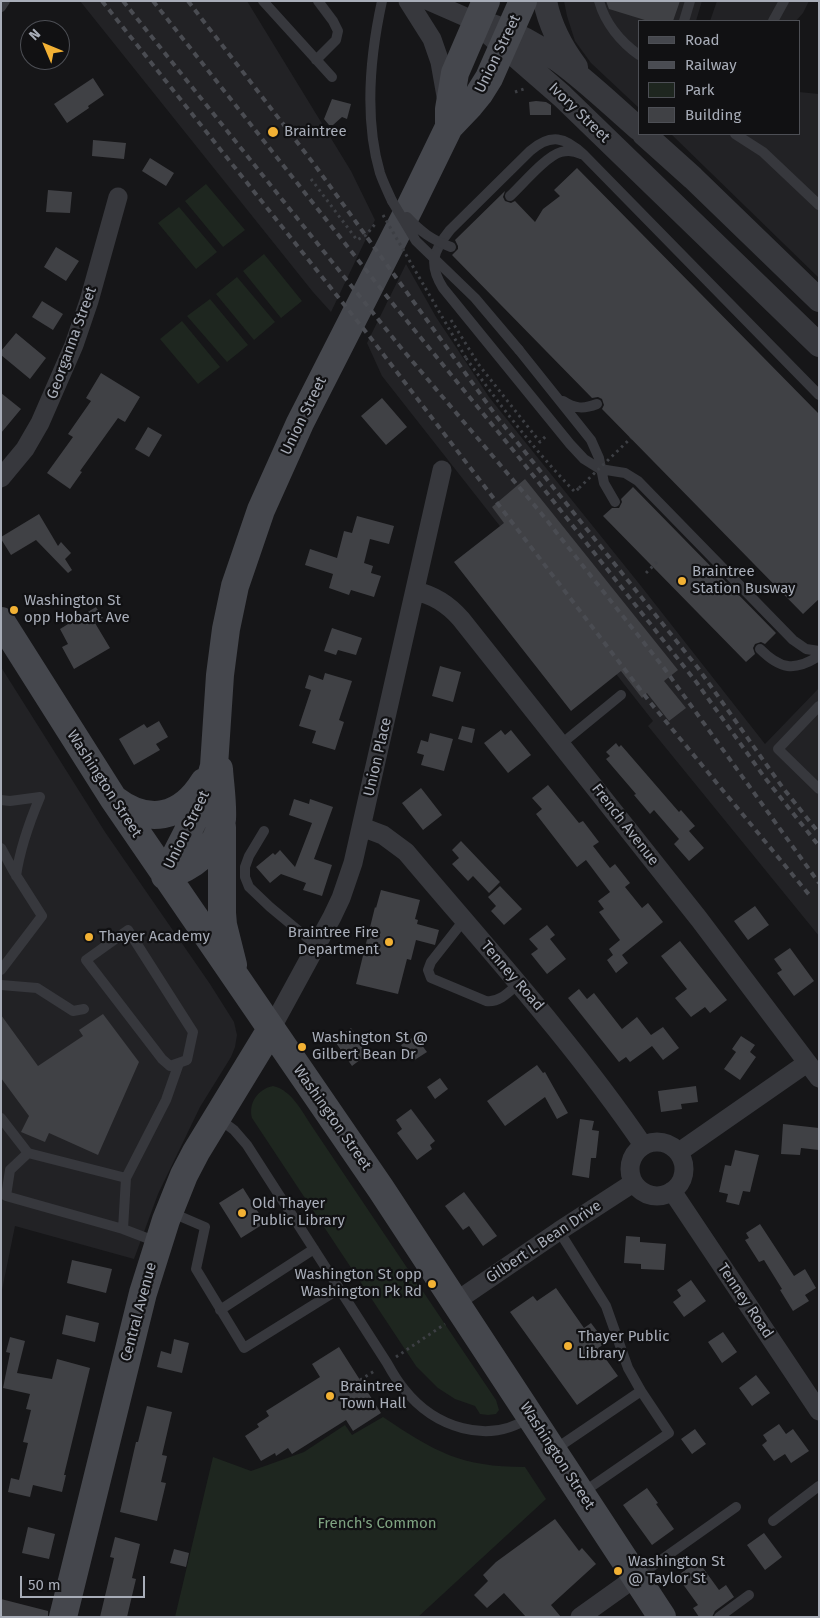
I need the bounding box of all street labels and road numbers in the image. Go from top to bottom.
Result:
street label: Union Street [471,12,525,96]
street label: Ivory Street [545,79,613,147]
street label: Georganna Street [43,284,101,402]
street label: Union Street [277,374,331,458]
street label: Union Place [360,716,396,798]
street label: Washington Street [63,727,145,841]
street label: French Avenue [587,781,663,869]
street label: Union Street [160,788,214,872]
street label: Tenney Road [477,937,547,1015]
street label: Washington Street [289,1062,375,1174]
street label: Gilbert L Bean Drive [483,1197,605,1287]
street label: Central Avenue [117,1260,161,1364]
street label: Tenney Road [713,1260,777,1342]
street label: Washington Street [516,1399,598,1513]

